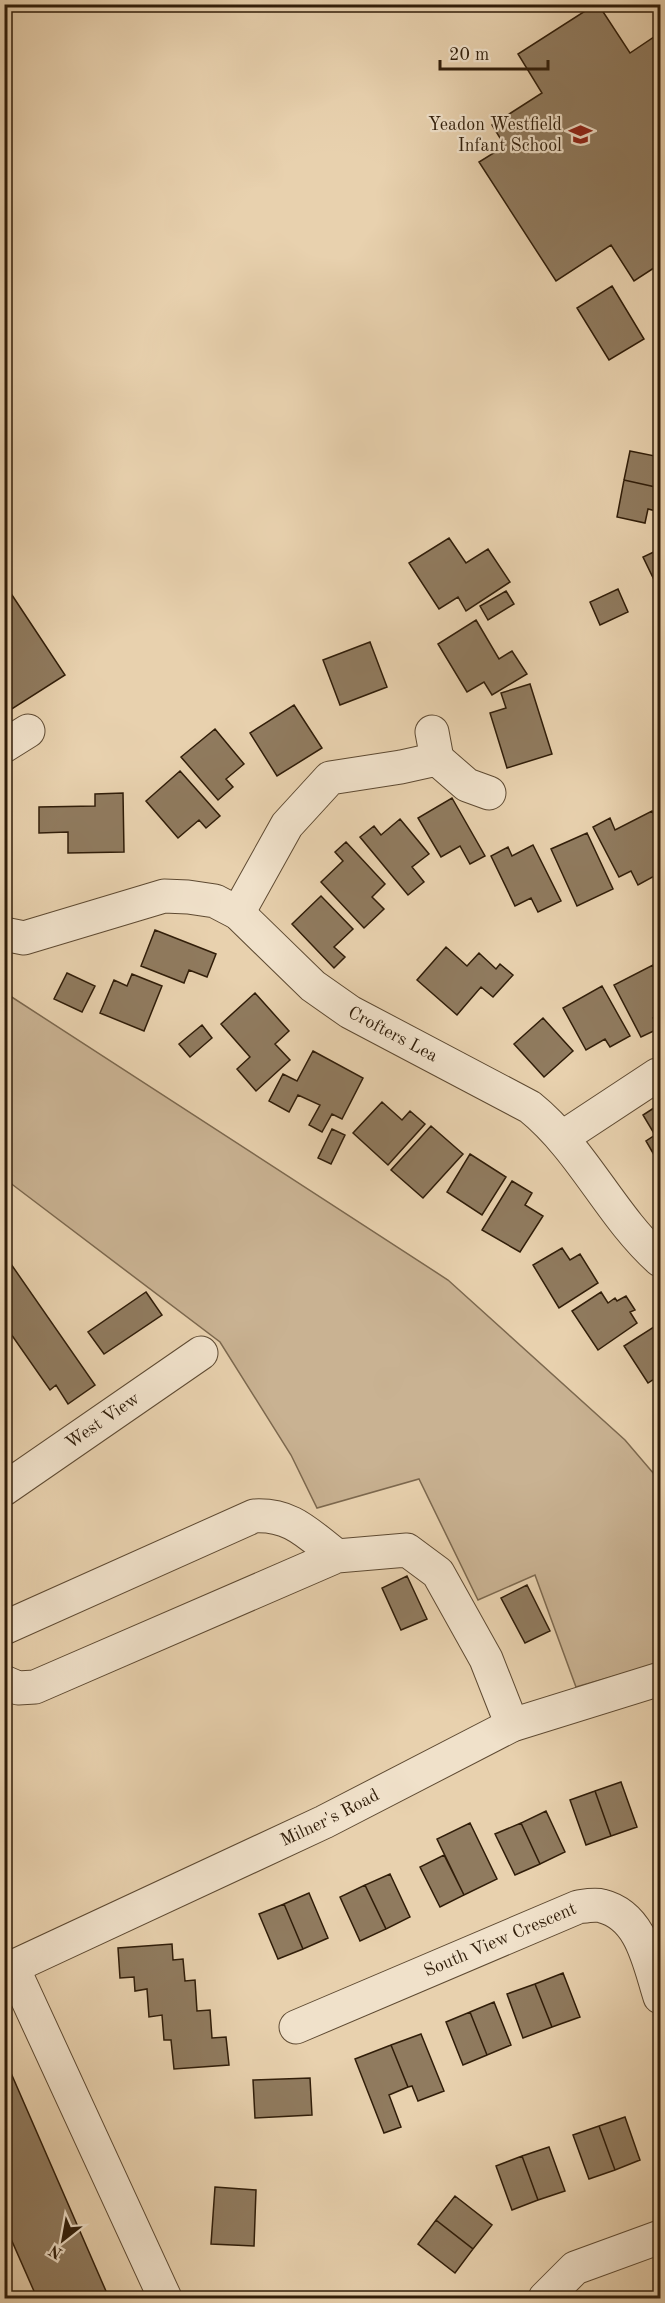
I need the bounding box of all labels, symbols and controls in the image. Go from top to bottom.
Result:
scale bar [440,33,548,71]
text: 20 m [449,46,489,64]
place label: Yeadon Westfield Infant School [428,116,562,155]
school or university icon: Yeadon Westfield Infant School [567,122,593,148]
street label: Crofters Lea [345,1004,441,1066]
street label: West View [63,1389,143,1452]
street label: Milner's Road [278,1786,382,1850]
street label: South View Crescent [421,1900,579,1980]
north arrow [33,2210,93,2270]
text: N [46,2241,66,2261]

